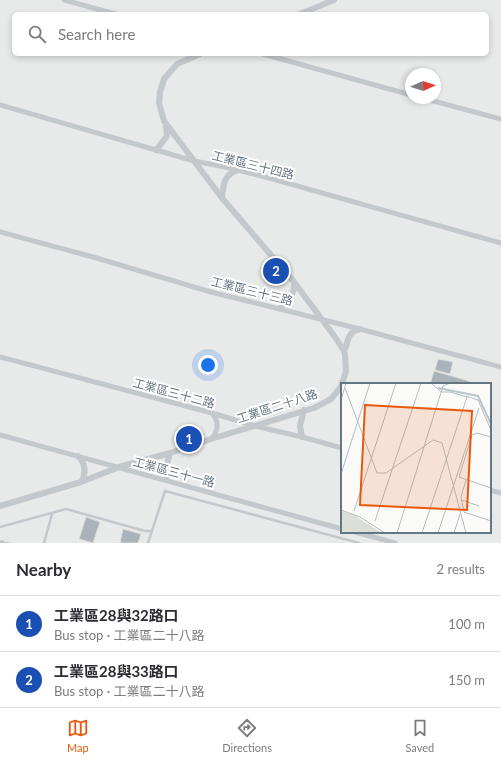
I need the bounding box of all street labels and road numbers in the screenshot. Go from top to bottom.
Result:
street label: 工業區三十四路 [210,148,296,182]
street label: 工業區三十三路 [209,274,295,308]
street label: 工業區三十二路 [131,375,217,411]
street label: 工業區二十八路 [235,386,319,426]
street label: 工業區三十一路 [131,454,217,490]

